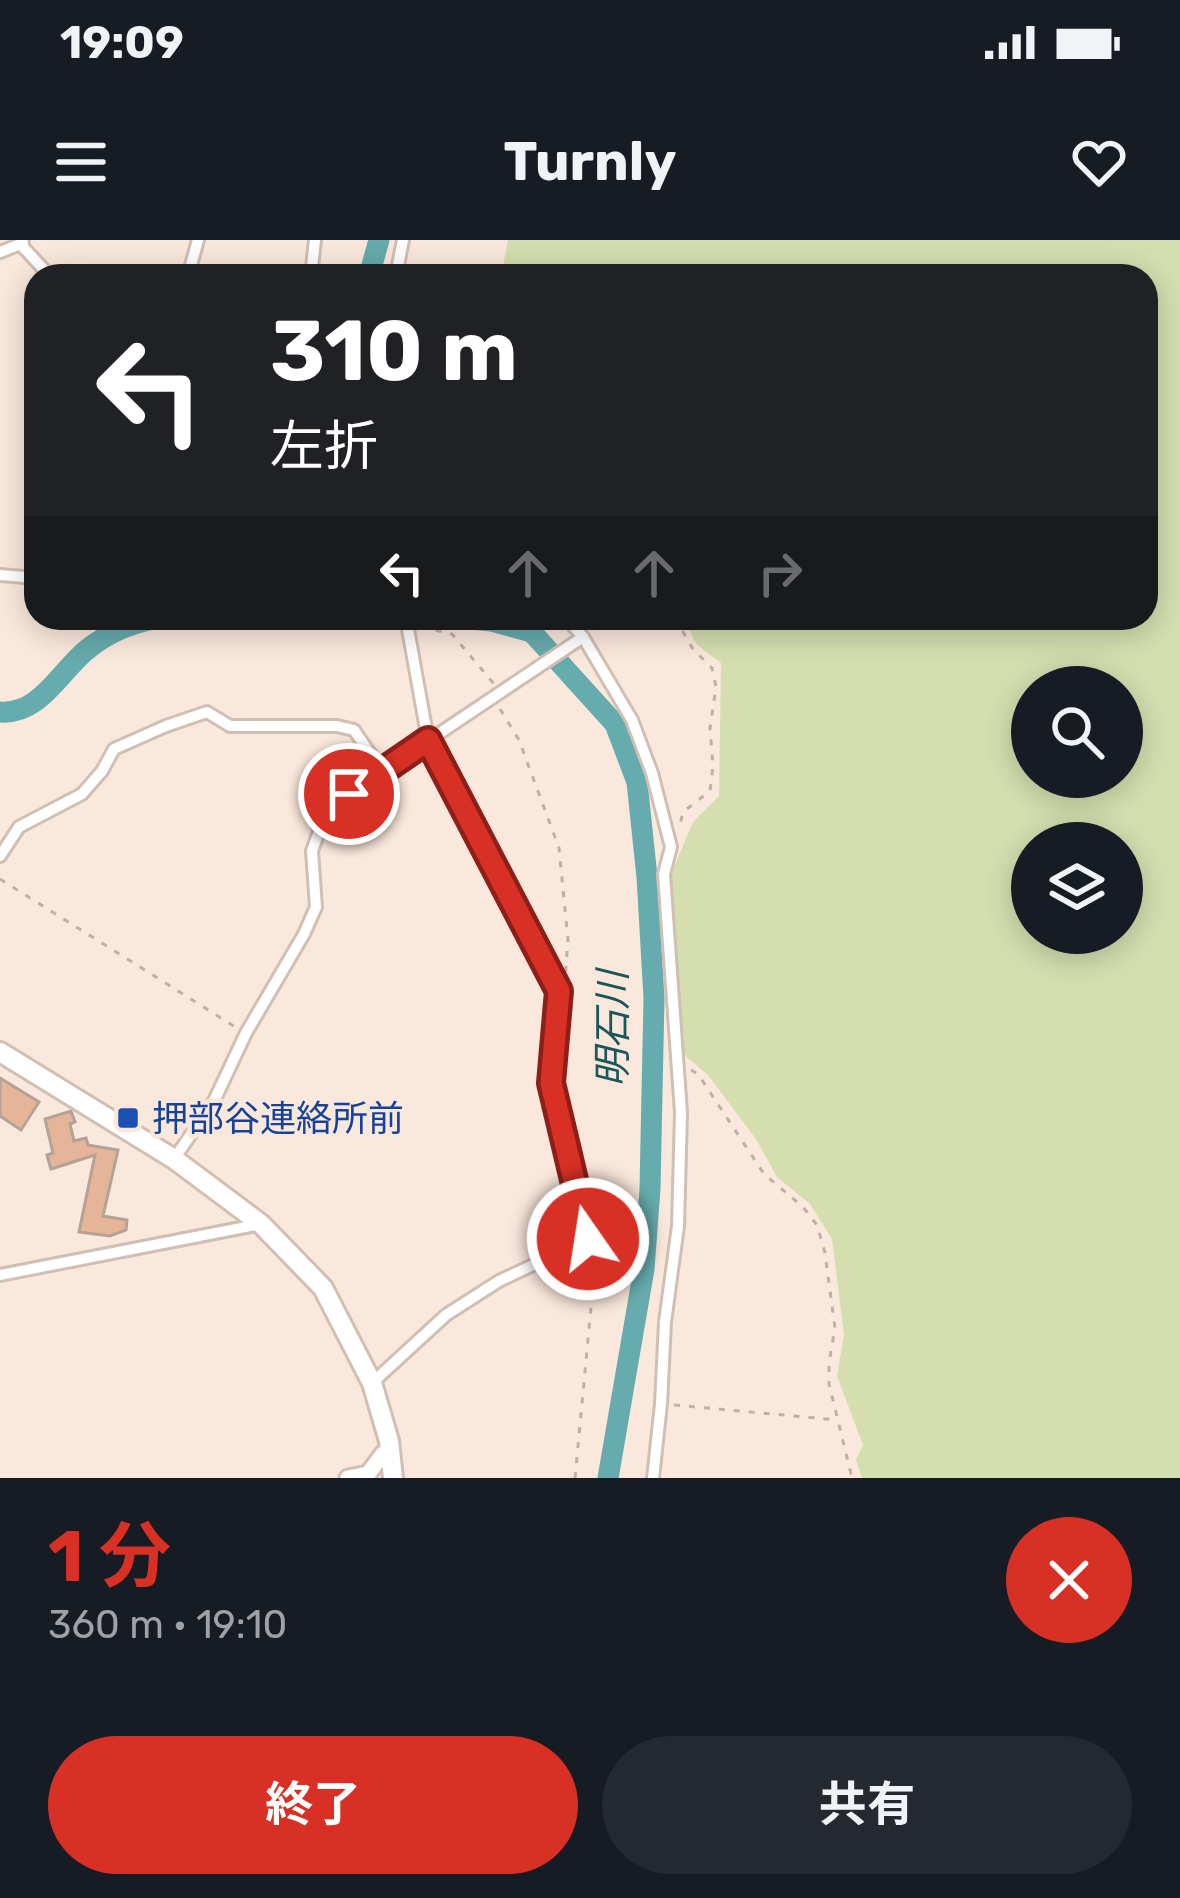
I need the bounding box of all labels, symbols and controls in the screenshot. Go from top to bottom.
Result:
text: 19:09 [60,16,184,69]
icon: menu [48,129,114,195]
icon: heart [1066,129,1132,195]
text: Turnly [504,130,676,194]
text: 310 m [270,301,518,401]
icon: left [72,312,228,468]
text: 左折 [270,415,378,479]
icon: left [369,540,435,606]
icon: ahead [495,540,561,606]
icon: ahead [621,540,687,606]
icon: right [747,540,813,606]
map controls [1011,666,1143,954]
button: search [1011,666,1143,798]
pin [298,743,400,845]
icon: arrive [316,761,382,827]
button: layers [1011,822,1143,954]
water label: 明石川 [590,967,636,1088]
place label: 押部谷連絡所前 [152,1097,404,1140]
marker: 押部谷連絡所前 [115,1105,141,1131]
position arrow [525,1176,651,1302]
text: 1 分 [48,1514,171,1599]
button: close [1006,1517,1132,1643]
text: 360 m · 19:10 [48,1602,287,1648]
button: 終了 [48,1736,578,1874]
button: 共有 [602,1736,1132,1874]

